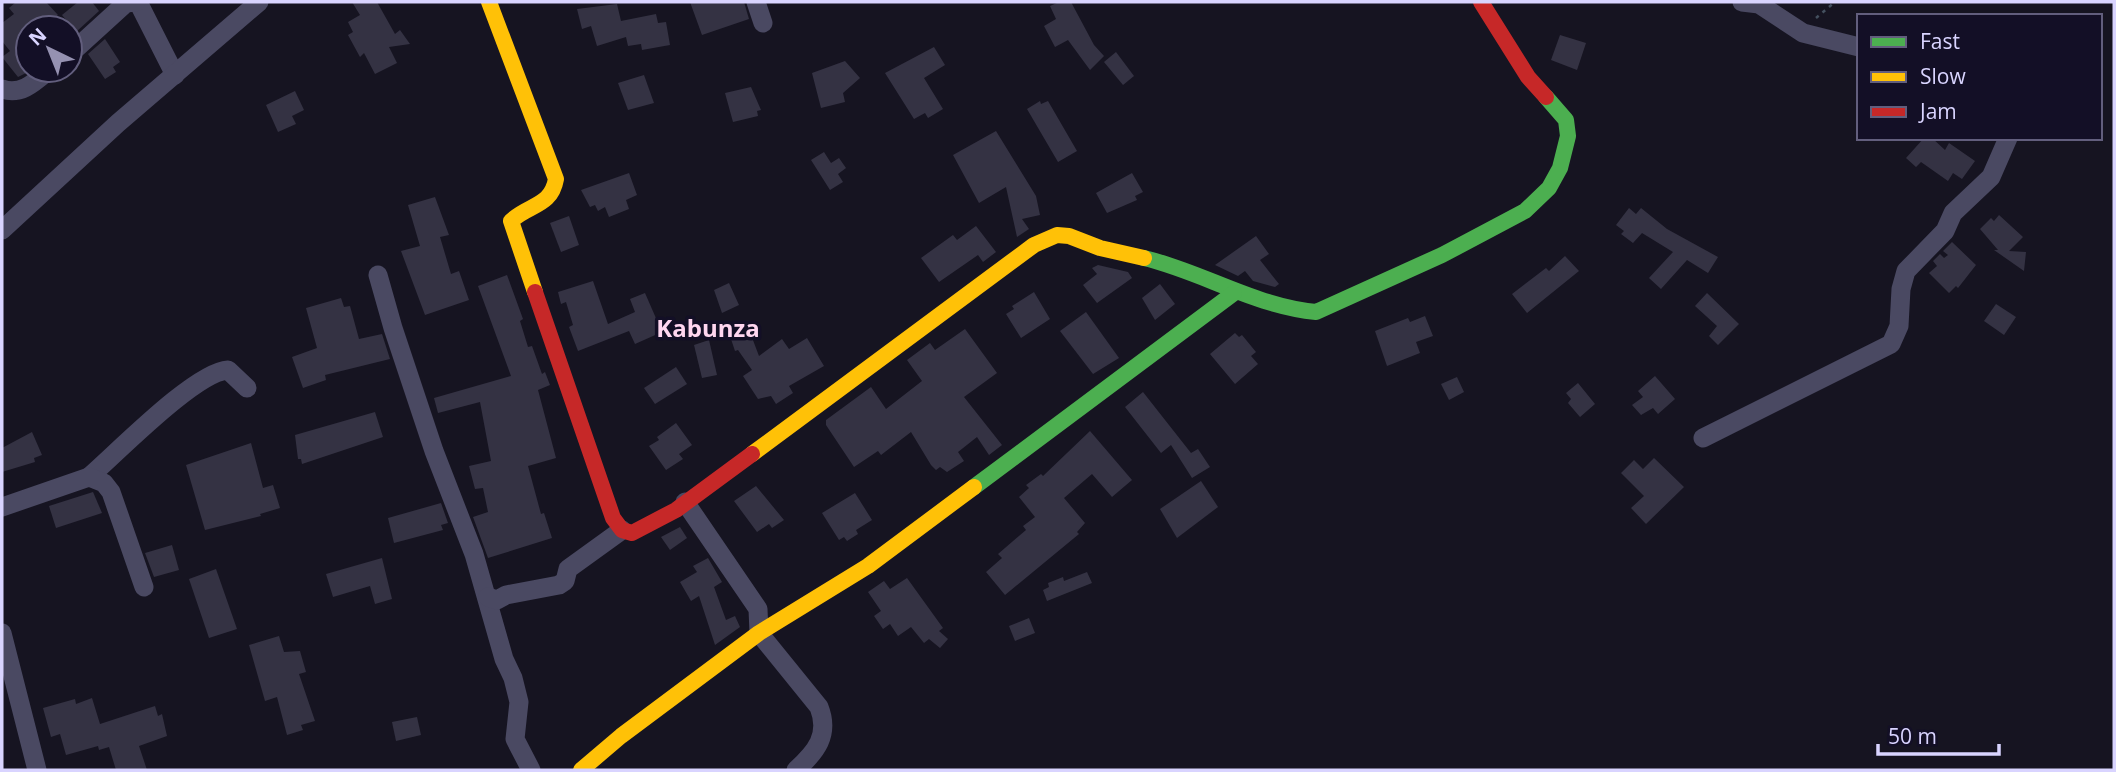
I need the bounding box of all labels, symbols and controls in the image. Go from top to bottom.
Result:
north arrow [14,14,84,84]
legend [1857,14,2102,140]
text: N [23,22,52,51]
text: Fast [1920,27,1960,55]
text: Slow [1920,62,1966,90]
text: Jam [1918,97,1957,125]
district label: Kabunza [656,311,760,344]
scale bar [1878,712,1999,756]
text: 50 m [1888,722,1937,750]

